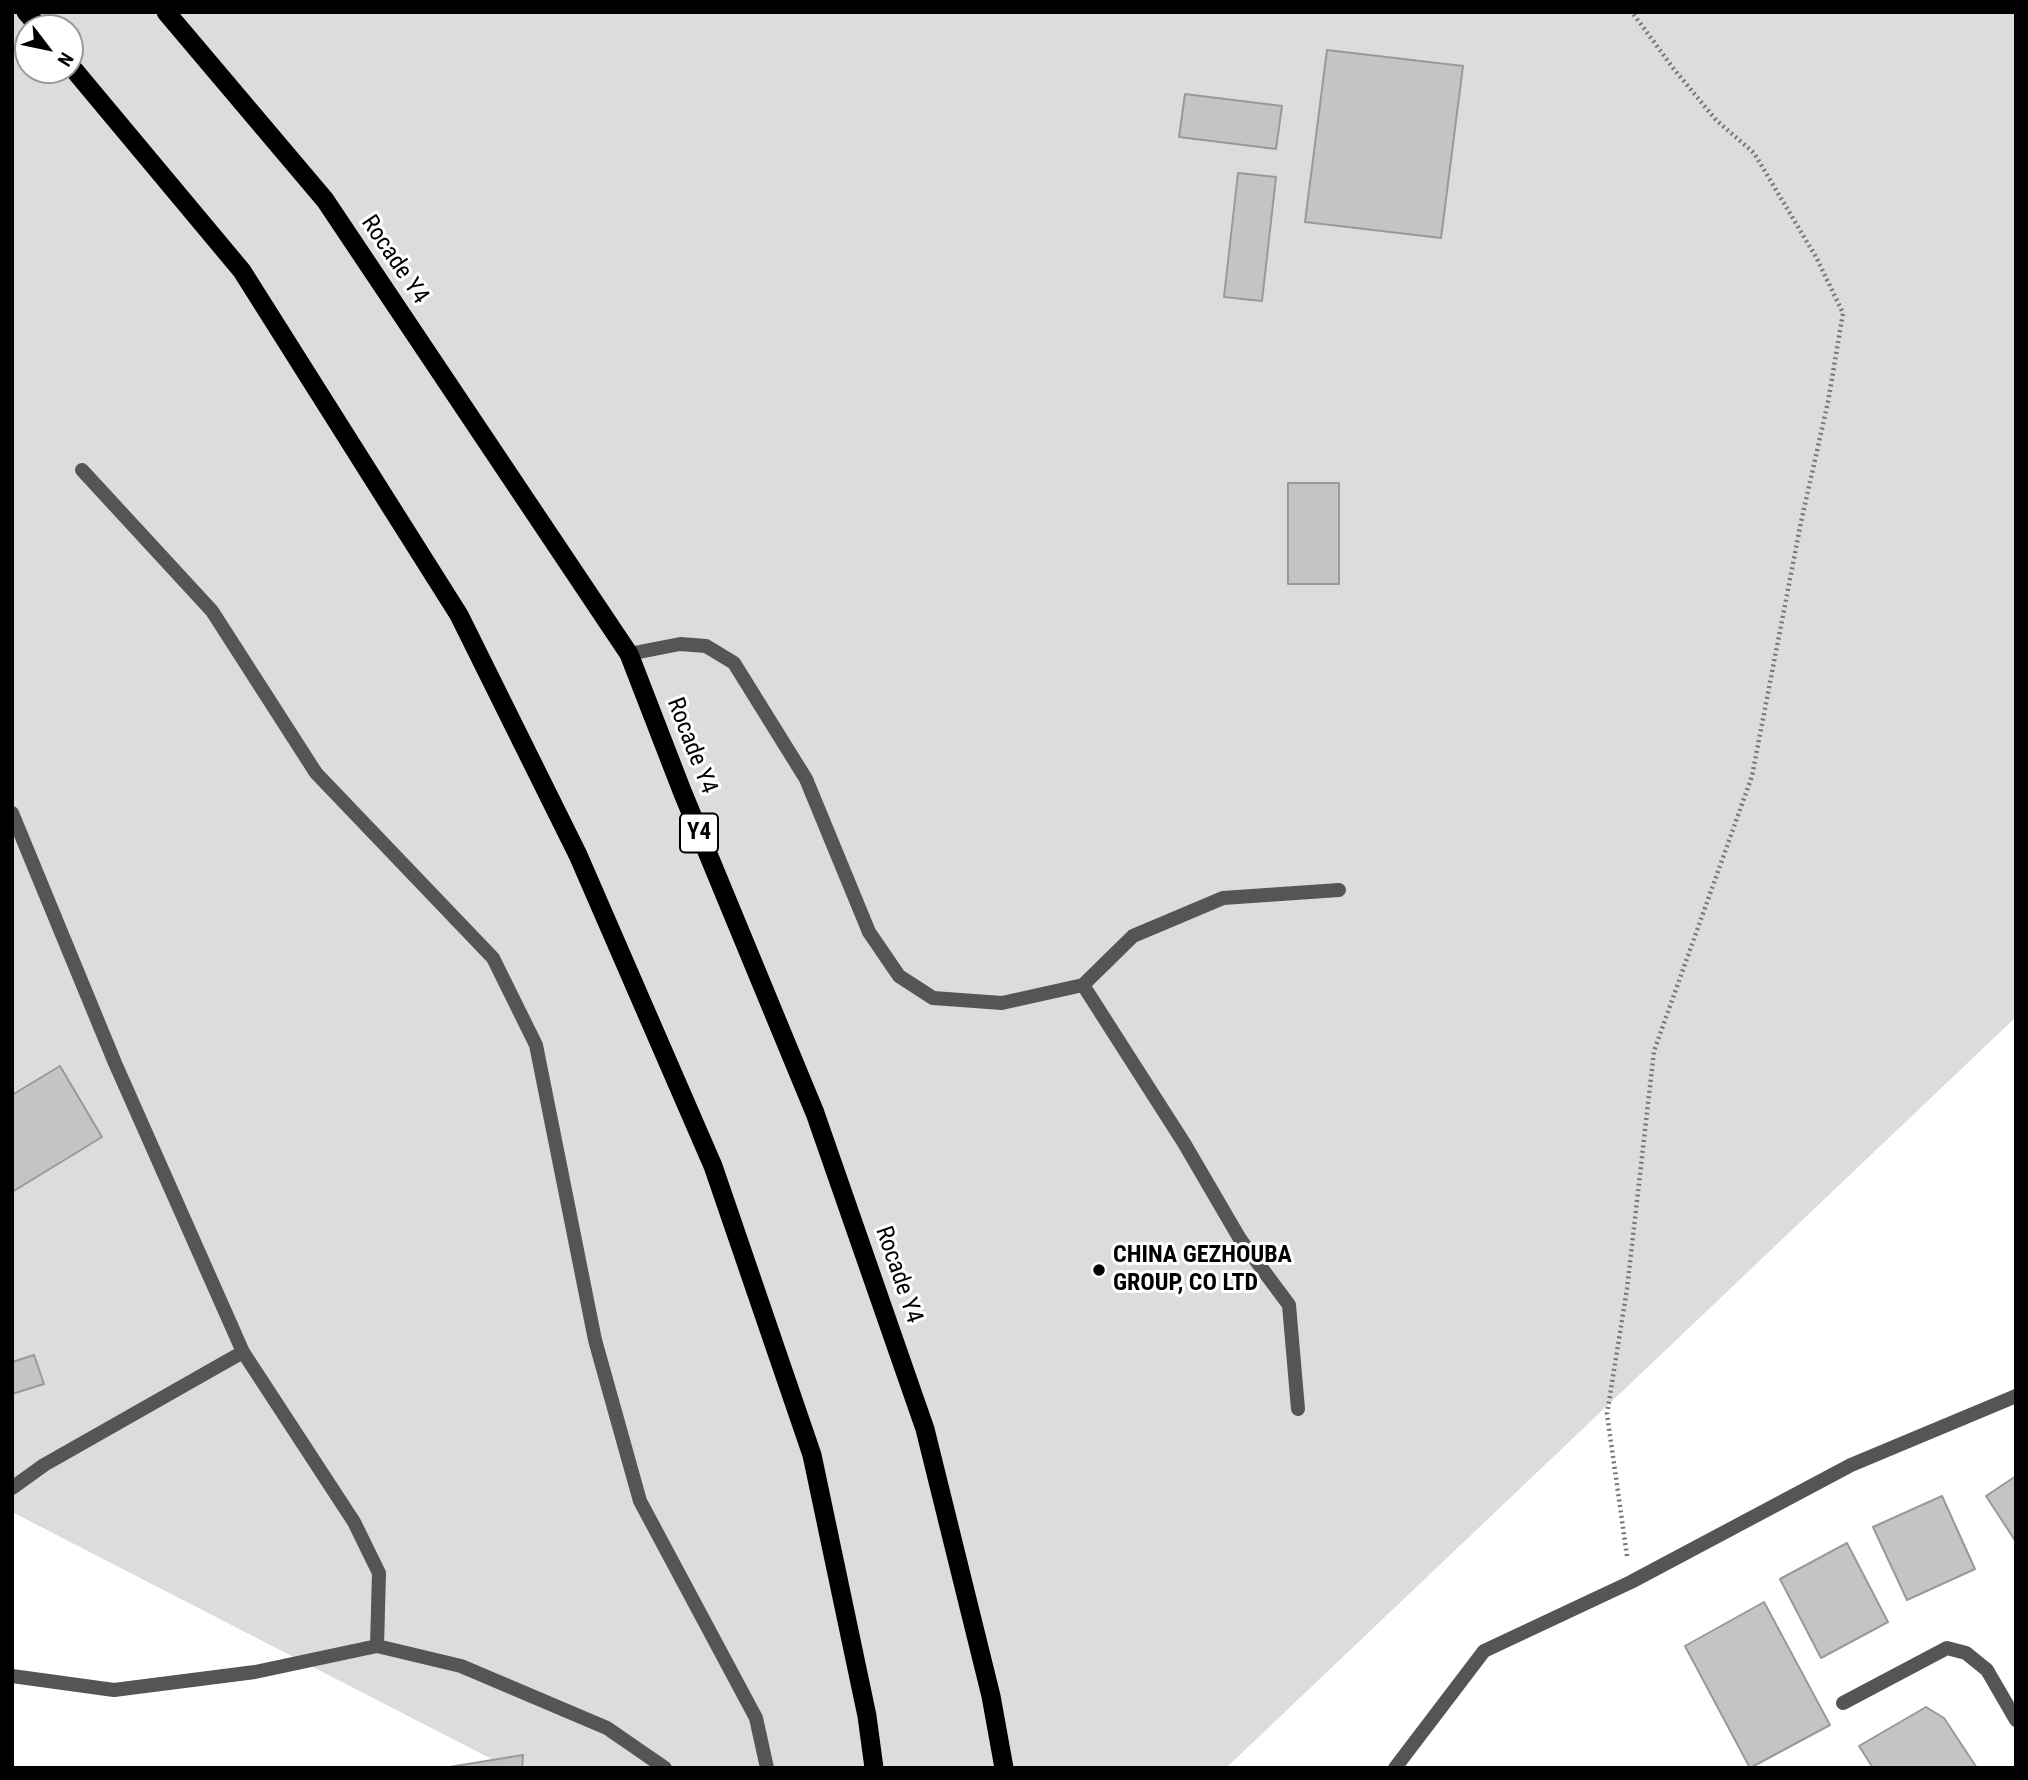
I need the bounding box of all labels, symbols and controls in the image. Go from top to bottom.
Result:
north arrow [14,14,84,84]
text: N [53,48,78,70]
street label: Rocade Y4 [354,210,434,310]
street label: Rocade Y4 [660,694,722,798]
road number: Y4 [680,814,718,852]
street label: Rocade Y4 [868,1223,928,1327]
place label: CHINA GEZHOUBA GROUP, CO LTD [1113,1242,1292,1298]
marker: CHINA GEZHOUBA GROUP, CO LTD [1091,1262,1107,1278]

